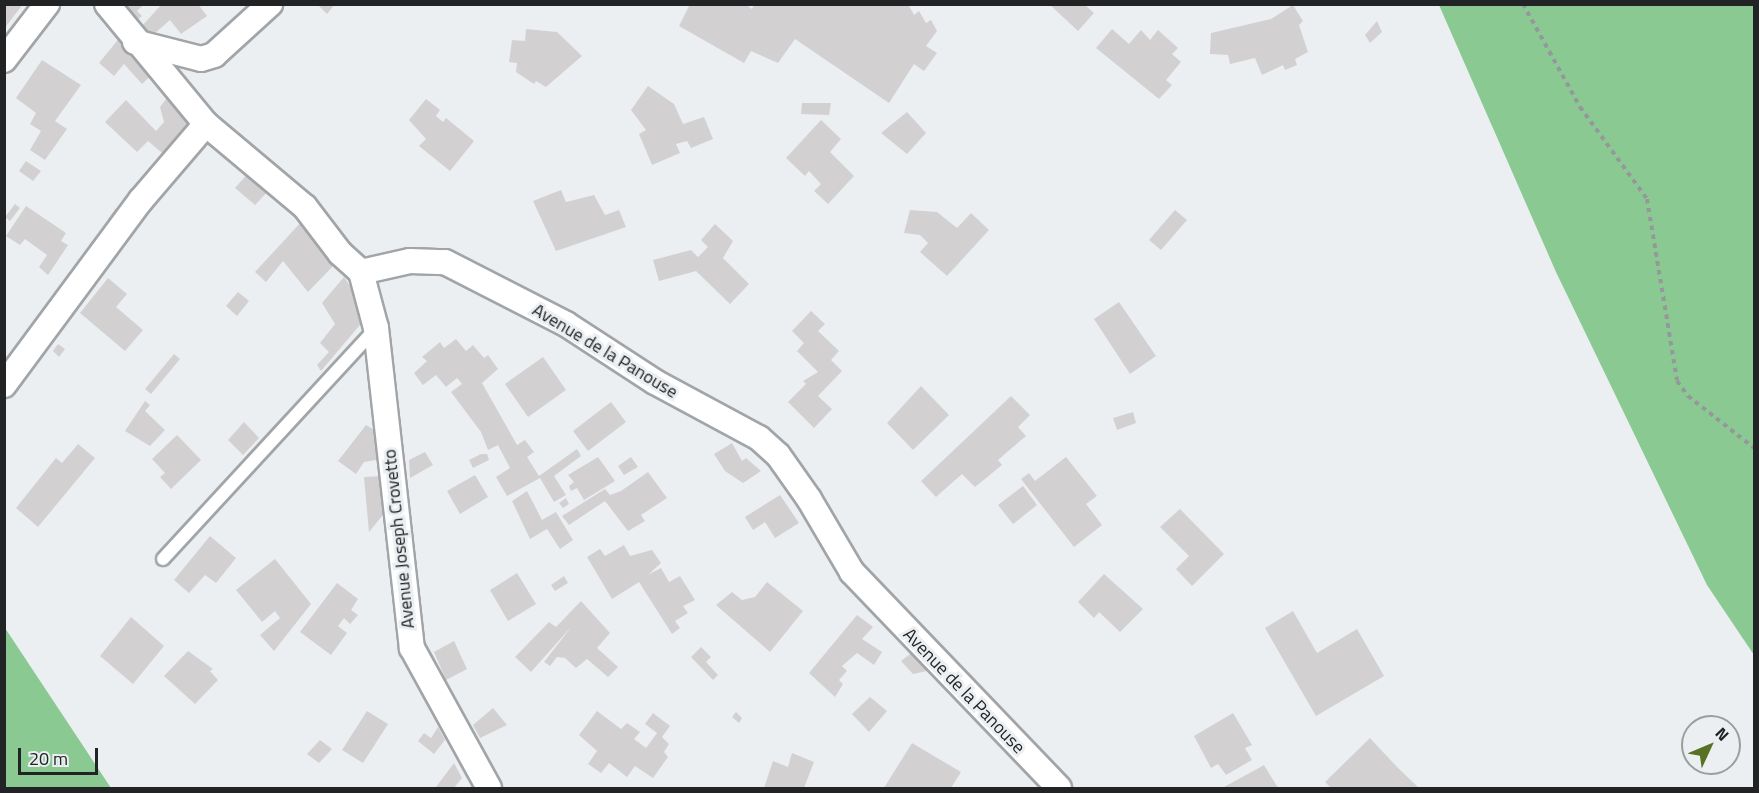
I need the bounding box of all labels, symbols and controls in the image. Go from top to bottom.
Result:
street label: Avenue de la Panouse [528,299,682,403]
street label: Avenue Joseph Crovetto [379,448,419,630]
street label: Avenue de la Panouse [899,624,1029,758]
north arrow [1681,715,1741,775]
text: N [1710,722,1735,746]
scale bar [21,736,100,774]
text: 20 m [29,745,68,772]

